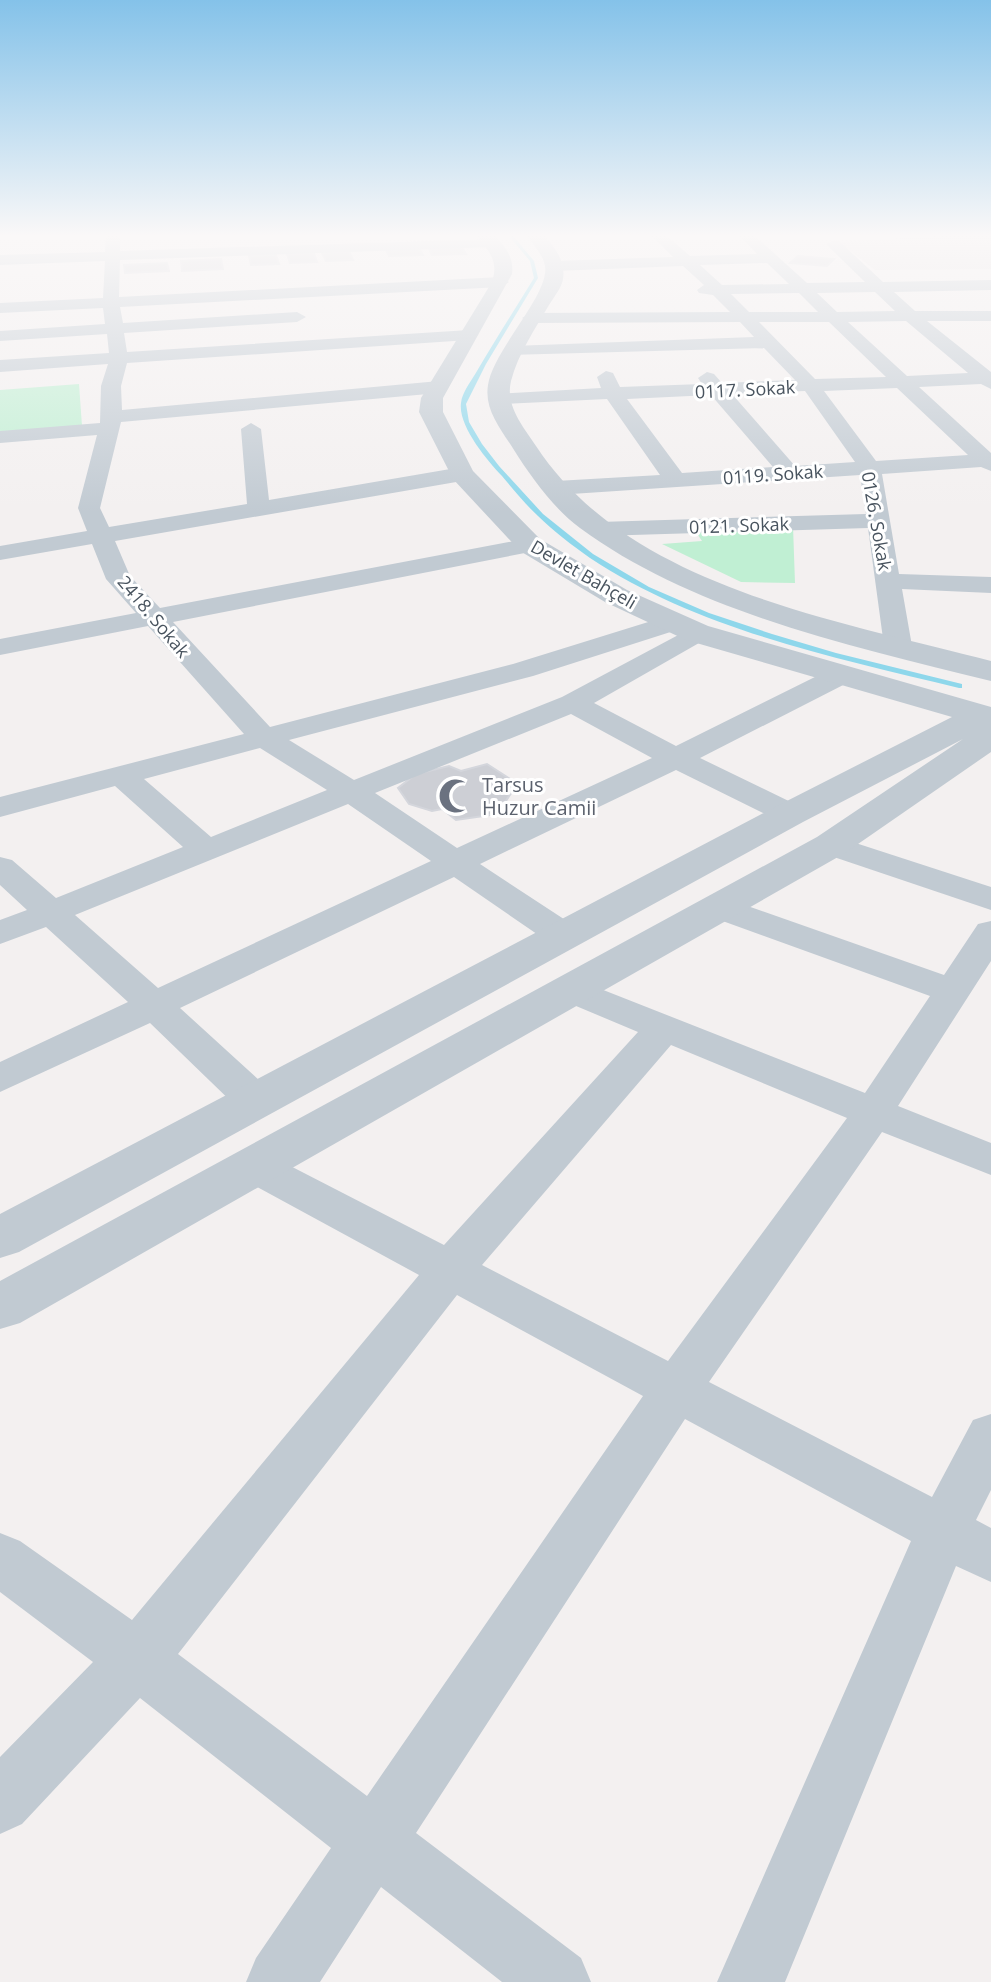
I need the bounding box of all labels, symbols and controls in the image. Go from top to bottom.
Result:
street label: 0117. Sokak [694,374,796,404]
street label: 0119. Sokak [722,458,824,489]
street label: 0126. Sokak [856,470,898,573]
street label: 0121. Sokak [689,511,790,539]
street label: Devlet Bahçeli [527,534,641,614]
street label: 2418. Sokak [113,570,196,663]
place label: Tarsus Huzur Camii [482,771,596,821]
mosque icon: Tarsus Huzur Camii [437,777,475,815]

